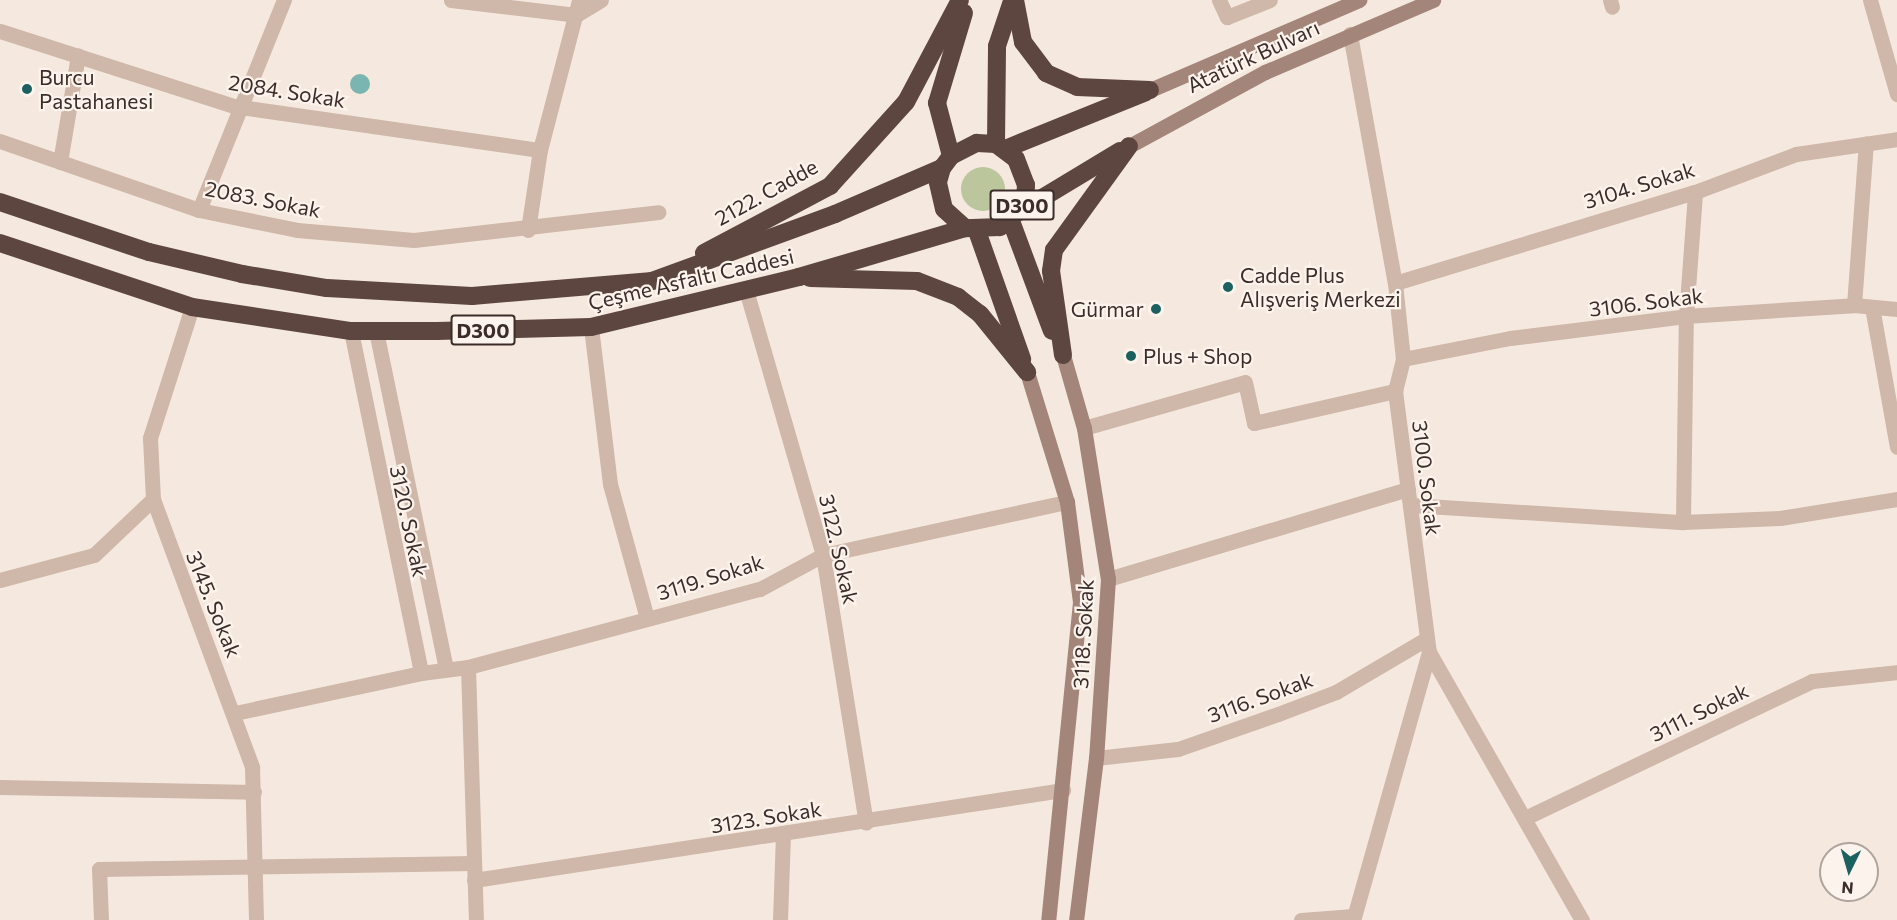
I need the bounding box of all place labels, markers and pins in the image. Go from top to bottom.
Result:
place label: Burcu Pastahanesi [39,64,153,114]
marker: Burcu Pastahanesi [20,82,34,96]
place label: Cadde Plus Alışveriş Merkezi [1240,262,1401,312]
marker: Cadde Plus Alışveriş Merkezi [1221,280,1235,294]
place label: Gürmar [1071,296,1144,322]
marker: Gürmar [1149,302,1163,316]
place label: Plus + Shop [1143,343,1253,369]
marker: Plus + Shop [1124,349,1138,363]

